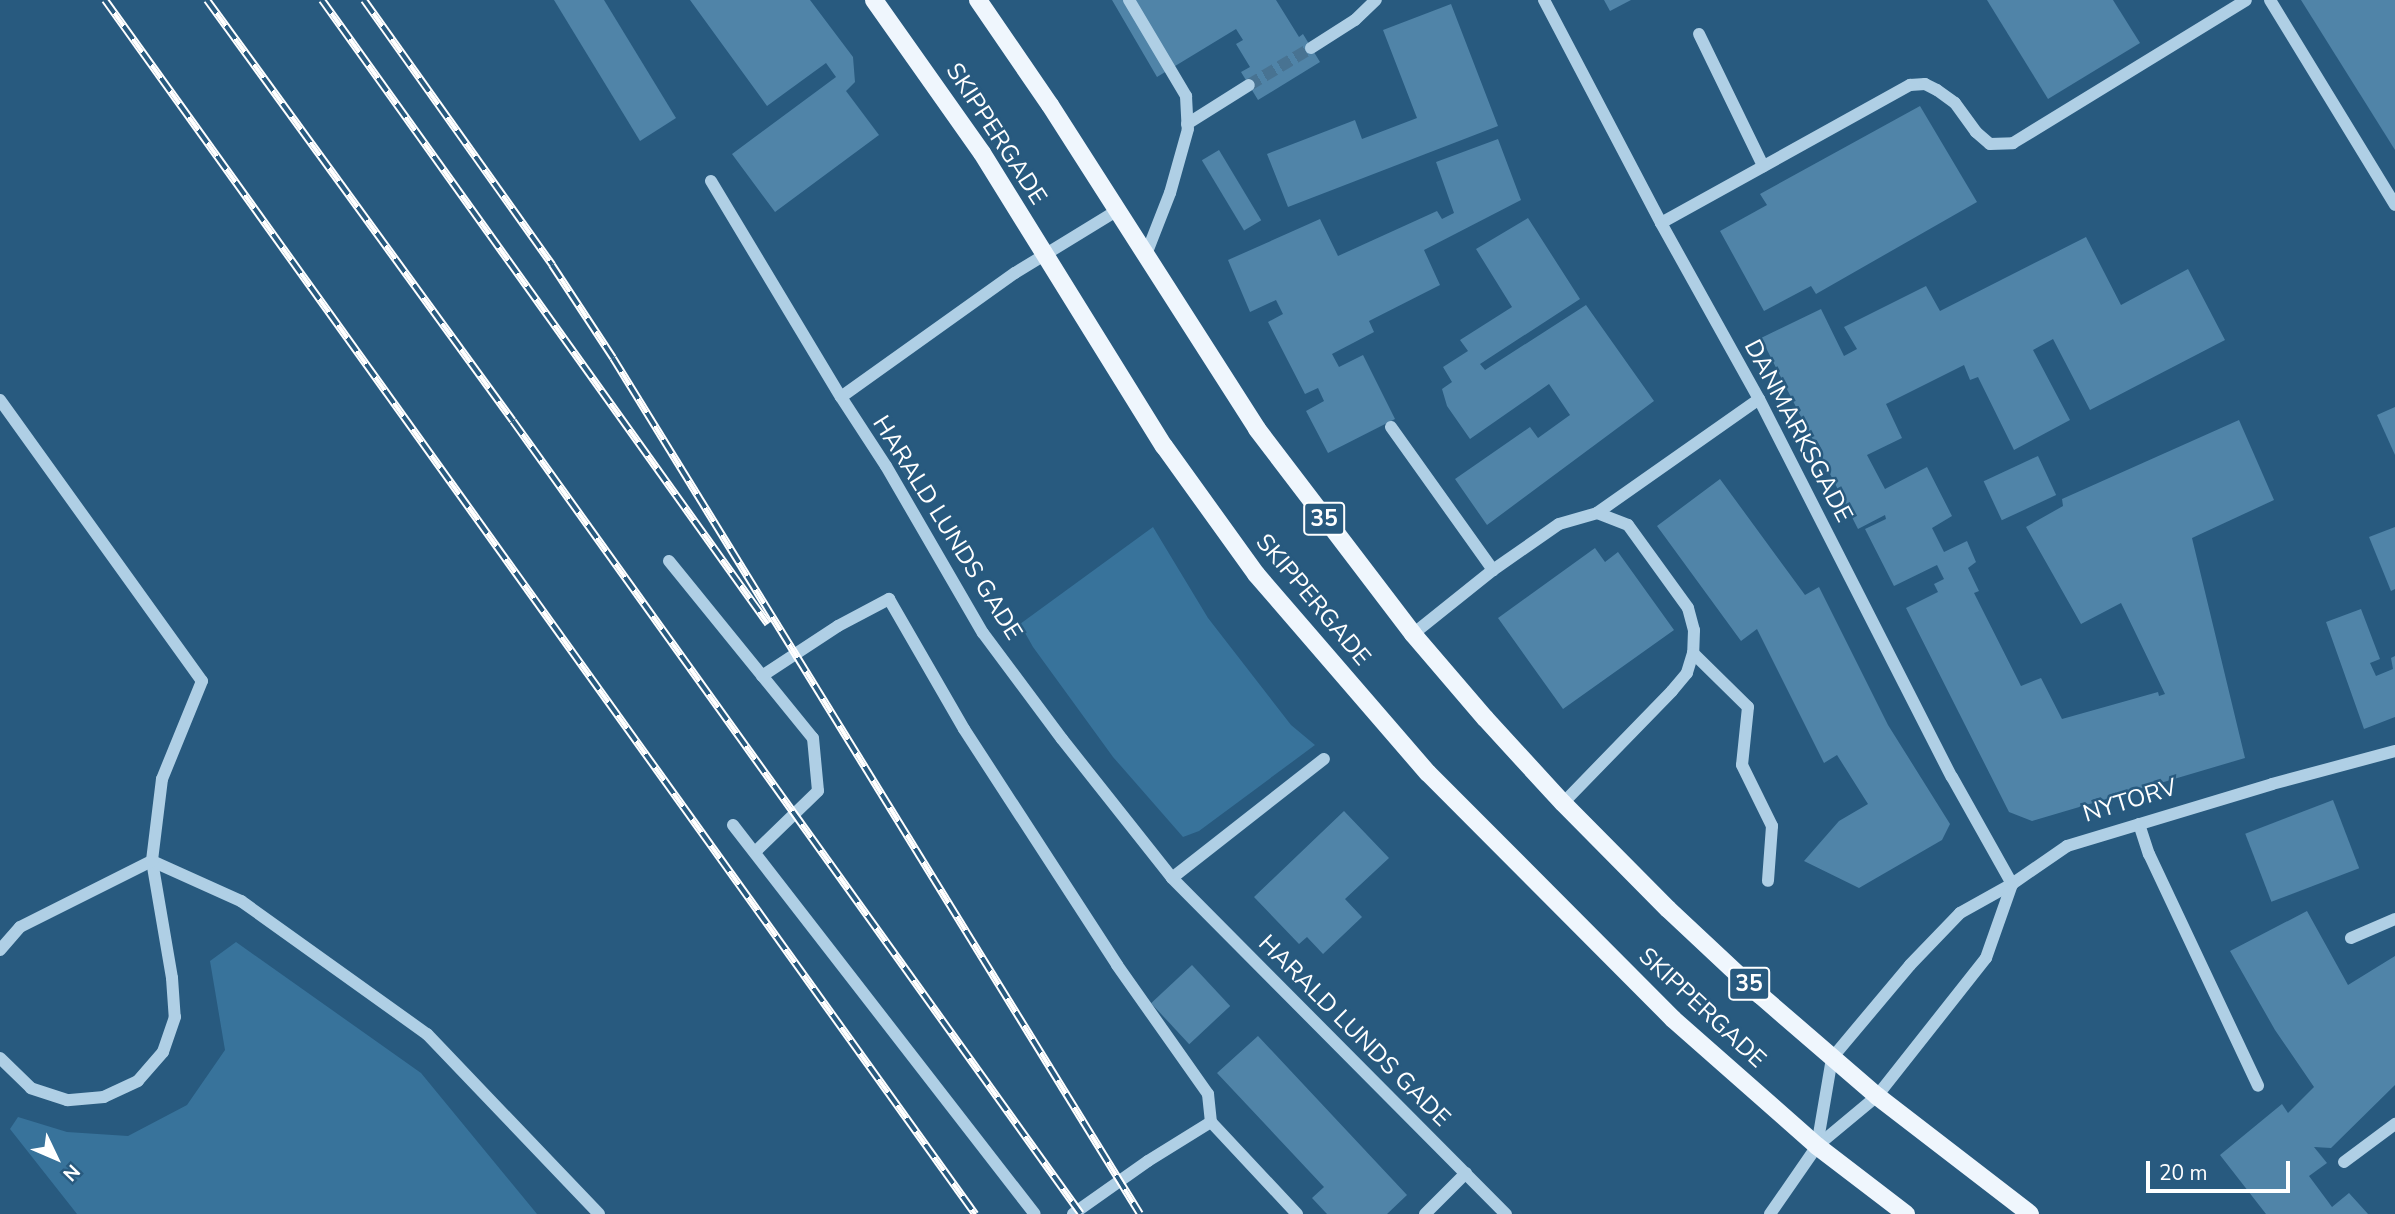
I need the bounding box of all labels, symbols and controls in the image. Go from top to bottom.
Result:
street label: SKIPPERGADE [940,58,1052,210]
street label: DANMARKSGADE [1738,335,1858,527]
street label: HARALD LUNDS GADE [866,410,1028,646]
road number: 35 [1303,499,1345,538]
street label: SKIPPERGADE [1250,528,1376,672]
street label: NYTORV [2080,773,2180,829]
street label: HARALD LUNDS GADE [1252,929,1456,1133]
street label: SKIPPERGADE [1633,942,1771,1074]
road number: 35 [1728,965,1770,1004]
north arrow [21,1123,91,1193]
scale bar [2150,1148,2294,1192]
text: N [57,1158,85,1187]
text: 20 m [2159,1159,2208,1187]

